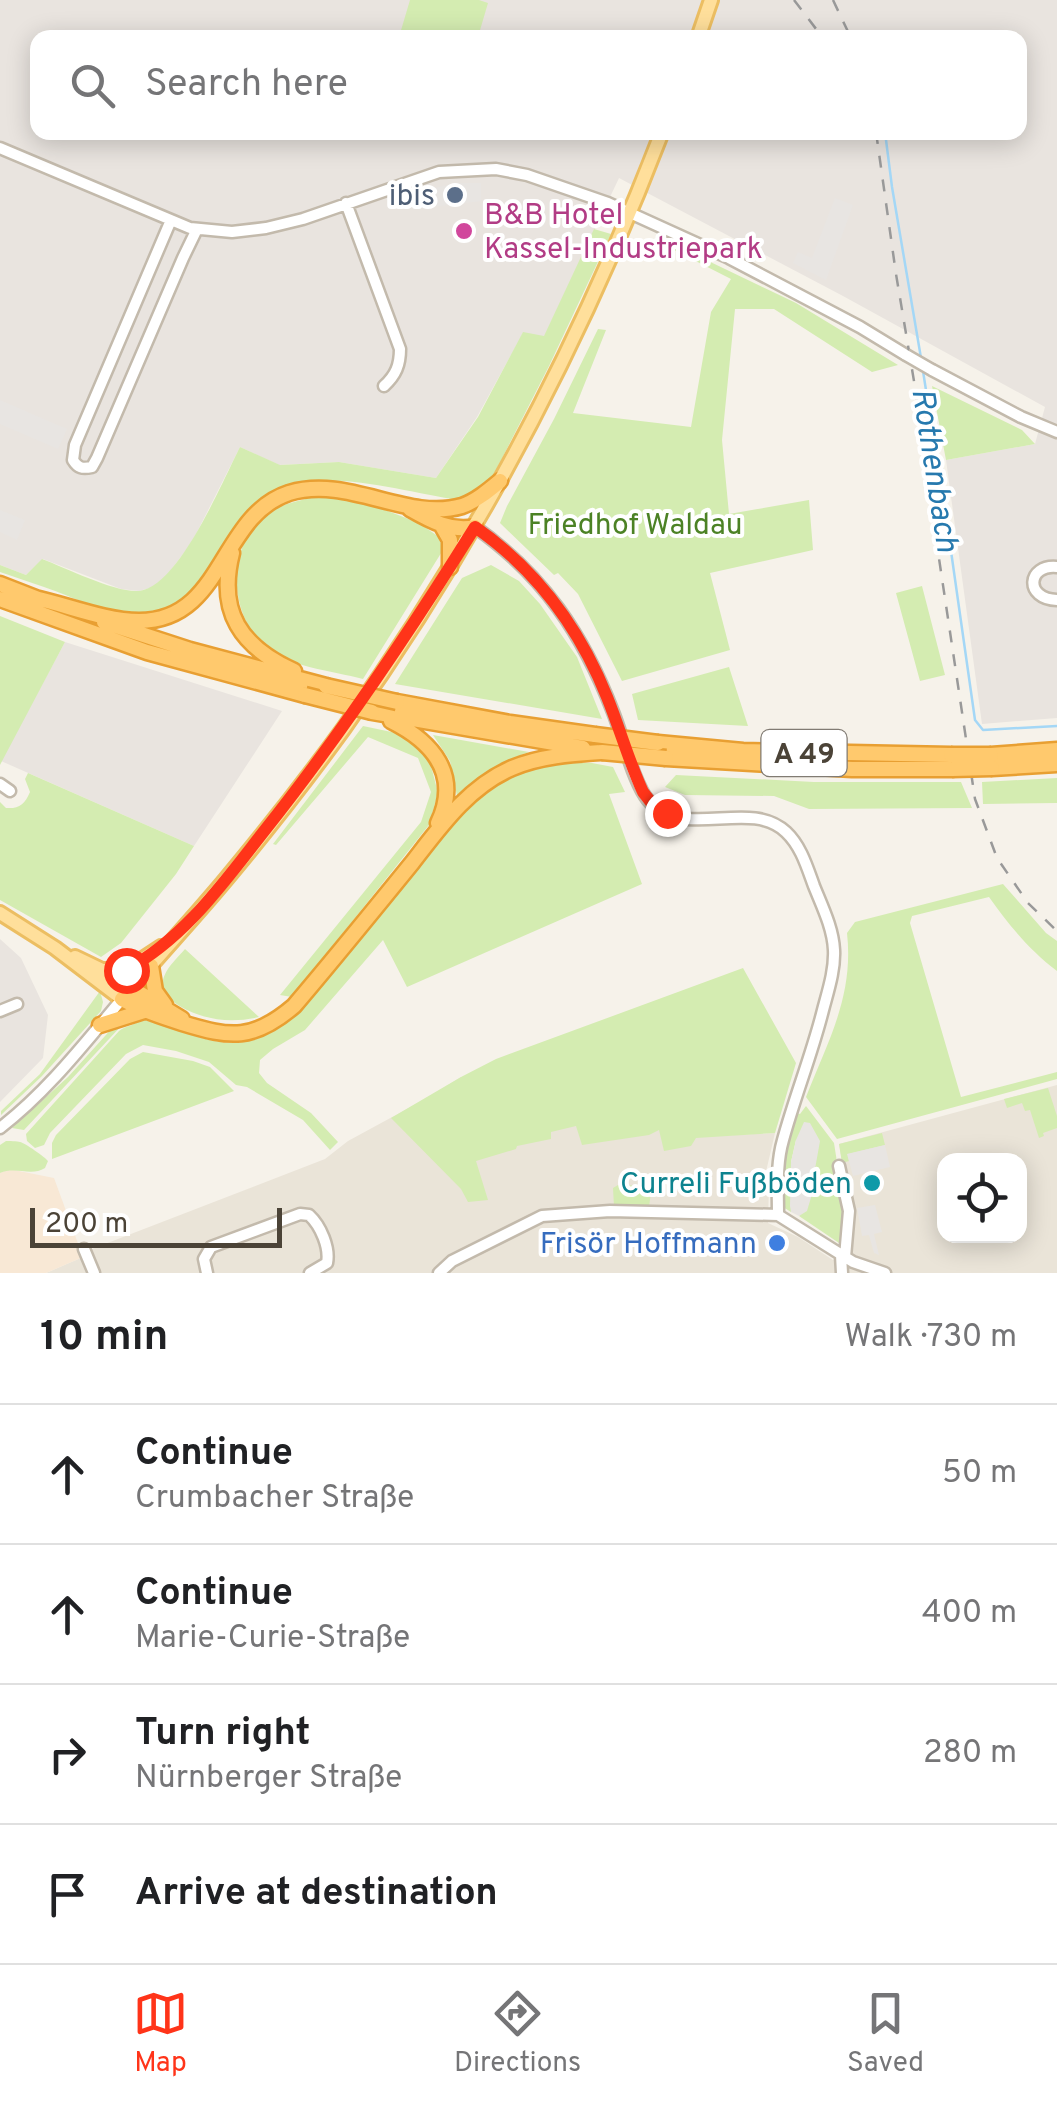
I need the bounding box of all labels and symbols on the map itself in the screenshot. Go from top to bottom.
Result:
place label: ibis [389,179,435,216]
marker: ibis [444,184,466,206]
place label: B&B Hotel Kassel-Industriepark [484,198,763,269]
marker: B&B Hotel Kassel-Industriepark [453,220,475,242]
water label: Rothenbach [900,386,966,556]
park label: Friedhof Waldau [527,508,743,545]
road number: A 49 [762,730,846,776]
route end [645,791,691,837]
route start [104,948,150,994]
place label: Curreli Fußböden [620,1167,852,1204]
marker: Curreli Fußböden [861,1172,883,1194]
scale bar [30,1203,282,1248]
place label: Frisör Hoffmann [540,1227,757,1264]
marker: Frisör Hoffmann [766,1232,788,1254]

